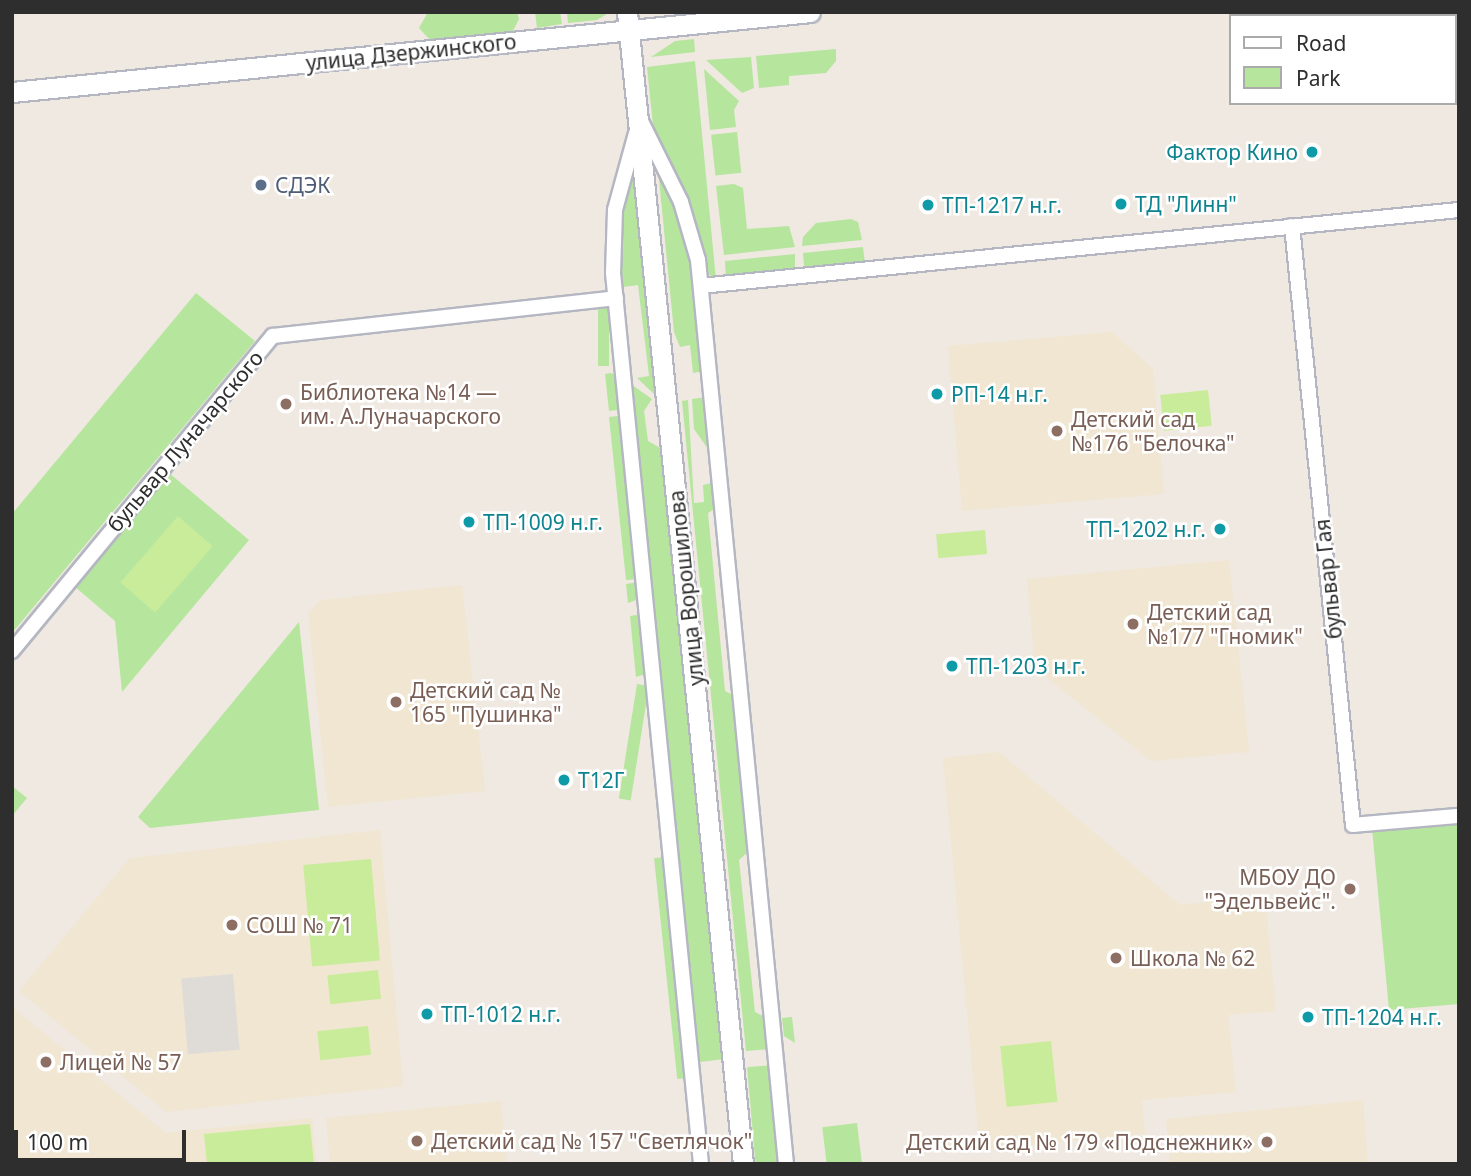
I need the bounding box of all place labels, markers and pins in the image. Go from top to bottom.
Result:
place label: Фактор Кино [1166,139,1298,165]
marker: Фактор Кино [1304,144,1320,160]
place label: СДЭК [275,172,330,198]
marker: СДЭК [253,177,269,193]
place label: ТД "Линн" [1135,191,1237,217]
place label: ТП-1217 н.г. [942,192,1062,218]
marker: ТД "Линн" [1113,196,1129,212]
marker: ТП-1217 н.г. [920,197,936,213]
place label: Библиотека №14 — им. А.Луначарского [300,379,501,429]
place label: РП-14 н.г. [951,381,1048,407]
marker: РП-14 н.г. [929,386,945,402]
marker: Библиотека №14 — им. А.Луначарского [278,396,294,412]
place label: Детский сад №176 "Белочка" [1071,406,1235,456]
marker: Детский сад №176 "Белочка" [1049,423,1065,439]
place label: ТП-1009 н.г. [483,509,603,535]
marker: ТП-1009 н.г. [461,514,477,530]
place label: ТП-1202 н.г. [1086,516,1206,542]
marker: ТП-1202 н.г. [1212,521,1228,537]
place label: Детский сад №177 "Гномик" [1147,599,1303,649]
marker: Детский сад №177 "Гномик" [1125,616,1141,632]
place label: ТП-1203 н.г. [966,653,1086,679]
marker: ТП-1203 н.г. [944,658,960,674]
place label: Детский сад № 165 "Пушинка" [410,677,562,727]
marker: Детский сад № 165 "Пушинка" [388,694,404,710]
place label: T12Г [578,767,624,793]
marker: T12Г [556,772,572,788]
place label: МБОУ ДО "Эдельвейс". [1205,864,1336,914]
marker: МБОУ ДО "Эдельвейс". [1342,881,1358,897]
place label: СОШ № 71 [246,912,353,938]
marker: СОШ № 71 [224,917,240,933]
place label: Школа № 62 [1130,945,1255,971]
marker: Школа № 62 [1108,950,1124,966]
place label: ТП-1012 н.г. [441,1001,561,1027]
place label: ТП-1204 н.г. [1322,1004,1442,1030]
marker: ТП-1012 н.г. [419,1006,435,1022]
marker: ТП-1204 н.г. [1300,1009,1316,1025]
place label: Лицей № 57 [60,1049,182,1075]
marker: Лицей № 57 [38,1054,54,1070]
place label: Детский сад № 157 "Светлячок" [431,1128,752,1154]
place label: Детский сад № 179 «Подснежник» [906,1129,1253,1155]
marker: Детский сад № 157 "Светлячок" [409,1133,425,1149]
marker: Детский сад № 179 «Подснежник» [1259,1134,1275,1150]

